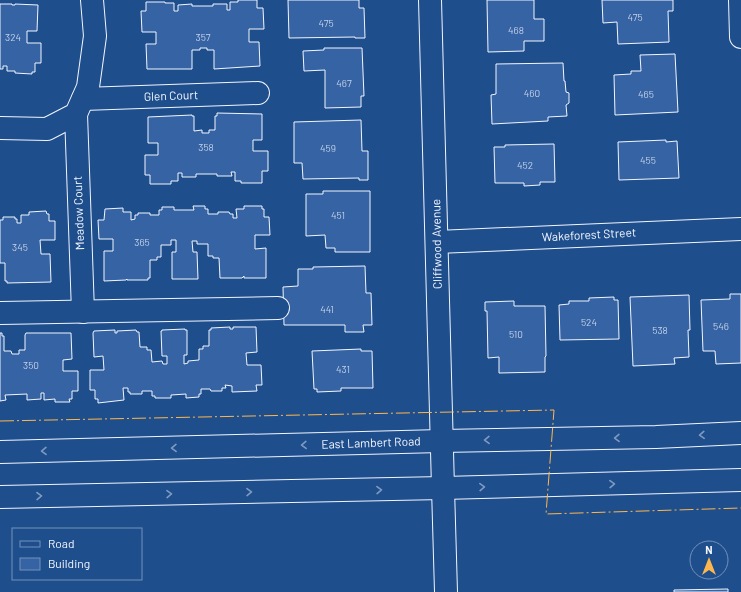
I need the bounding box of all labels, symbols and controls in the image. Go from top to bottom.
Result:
house number: 475 [627,11,643,23]
house number: 475 [318,17,334,29]
house number: 468 [508,24,524,36]
house number: 324 [5,31,21,43]
house number: 357 [195,31,211,43]
house number: 467 [336,77,352,89]
street label: Glen Court [143,87,198,103]
house number: 460 [524,87,540,99]
house number: 465 [638,88,654,100]
house number: 358 [198,141,214,153]
house number: 459 [320,142,336,154]
house number: 455 [640,154,656,166]
house number: 452 [517,159,533,171]
street label: Meadow Court [70,176,86,250]
street label: Cliffwood Avenue [428,199,444,289]
house number: 451 [331,209,345,221]
street label: Wakeforest Street [541,225,636,243]
house number: 365 [134,236,150,248]
house number: 345 [12,241,28,253]
house number: 441 [320,303,334,315]
house number: 524 [581,316,597,328]
house number: 546 [713,320,729,332]
house number: 538 [652,324,668,336]
house number: 510 [509,328,523,340]
house number: 350 [23,359,39,371]
house number: 431 [336,363,350,375]
one-way arrow [699,431,705,439]
street label: East Lambert Road [321,433,421,451]
one-way arrow [614,434,620,442]
one-way arrow [484,436,490,444]
one-way arrow [301,440,307,449]
one-way arrow [171,444,177,452]
one-way arrow [41,447,47,455]
one-way arrow [609,479,615,488]
one-way arrow [479,483,485,492]
one-way arrow [376,486,382,494]
one-way arrow [246,488,252,496]
one-way arrow [166,489,172,498]
one-way arrow [36,492,42,500]
legend [12,528,142,580]
text: Road [48,536,75,550]
north arrow [689,540,729,580]
text: N [705,543,713,556]
text: Building [48,556,90,570]

